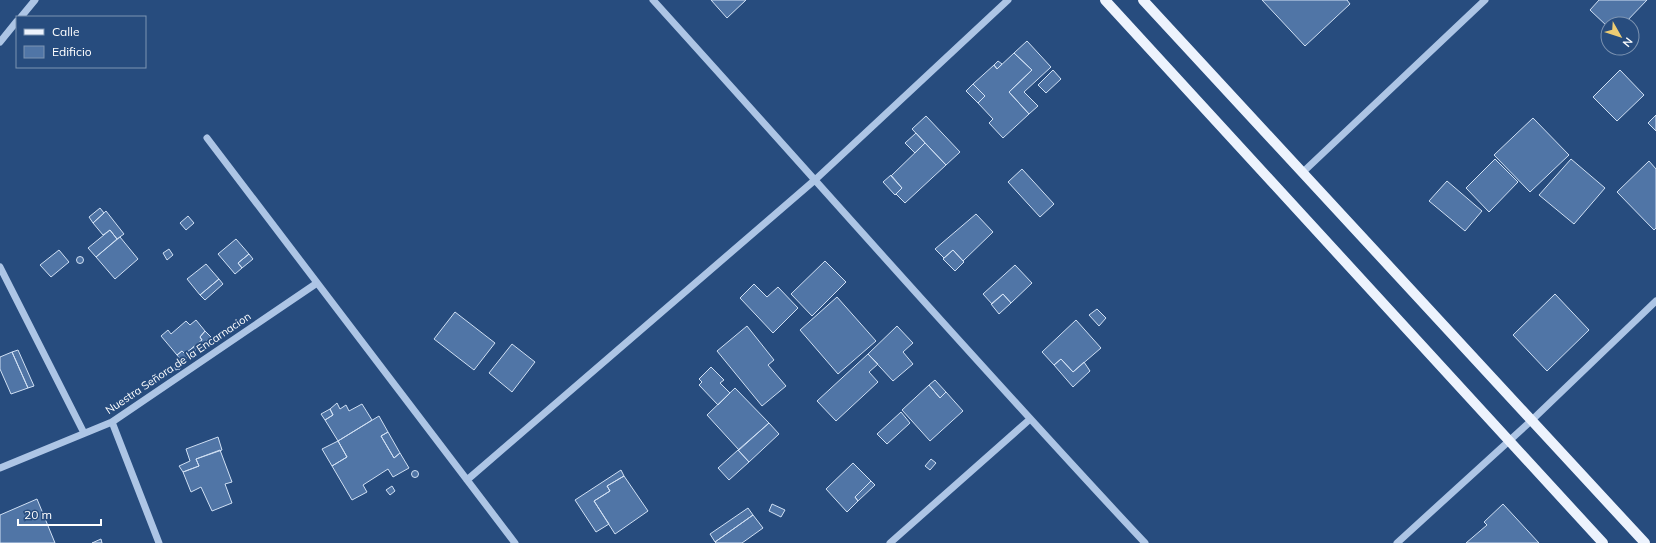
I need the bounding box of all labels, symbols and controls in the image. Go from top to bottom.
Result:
legend [16,16,146,68]
north arrow [1600,16,1640,56]
text: Calle [52,24,79,39]
text: N [1620,35,1636,50]
text: Edificio [52,44,92,59]
street label: Nuestra Señora de la Encarnacion [103,309,253,417]
scale bar [18,501,101,527]
text: 20 m [24,507,52,522]

